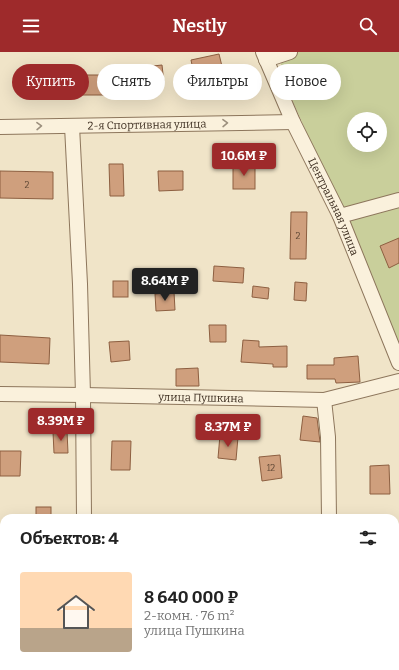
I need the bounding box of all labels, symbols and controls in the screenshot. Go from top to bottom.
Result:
icon: menu [20,15,42,37]
text: Nestly [172,15,227,37]
icon: search [357,15,379,37]
chip: Купить [12,64,89,100]
chip: Снять [97,64,165,100]
chip: Фильтры [173,64,262,100]
chip: Новое [270,64,341,100]
map controls [347,112,387,152]
button: locate [347,112,387,152]
street label: 2-я Спортивная улица [87,117,207,132]
one-way arrow [222,119,228,127]
one-way arrow [36,122,42,130]
pin: 10.6M ₽ [207,143,281,177]
text: 10.6M ₽ [221,148,267,163]
street label: Центральная улица [305,156,362,257]
house number: 2 [25,180,30,190]
house number: 2 [296,231,301,241]
pin: 8.64M ₽ [128,268,202,302]
text: 8.64M ₽ [141,273,189,288]
street label: улица Пушкина [157,390,244,405]
pin: 8.39M ₽ [24,408,98,442]
text: 8.39M ₽ [37,413,85,428]
pin: 8.37M ₽ [191,414,265,448]
text: 8.37M ₽ [204,419,252,434]
house number: 12 [267,463,275,473]
icon: filters [357,527,379,549]
text: Объектов: 4 [20,528,119,549]
text: 8 640 000 ₽ [144,587,238,608]
icon: home [52,588,100,636]
text: 2-комн. · 76 m² [144,608,234,623]
text: улица Пушкина [144,623,245,638]

